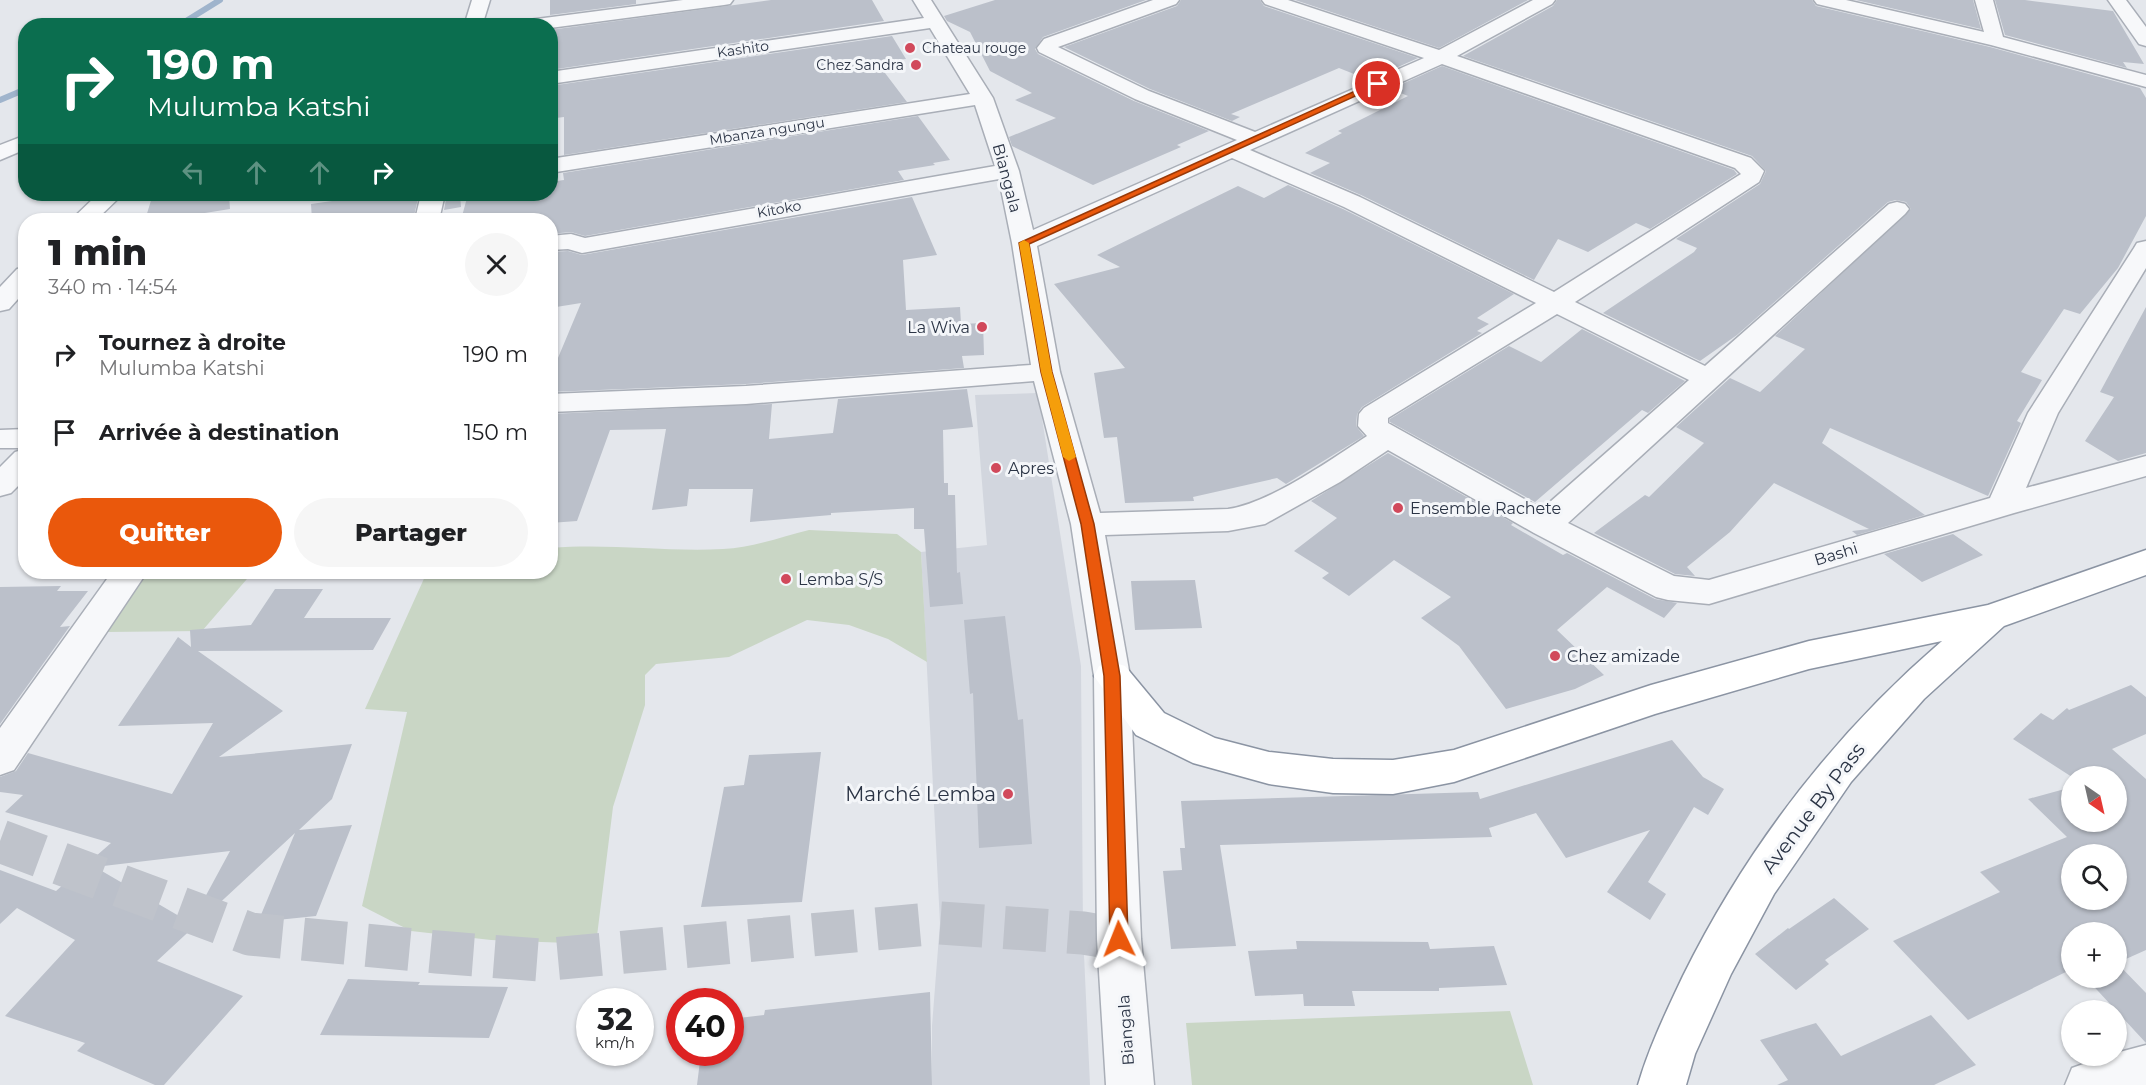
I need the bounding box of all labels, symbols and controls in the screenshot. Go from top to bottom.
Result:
street label: Kashito [716,36,770,62]
text: 190 m [147,38,275,90]
place label: Chateau rouge [922,39,1026,57]
marker: Chateau rouge [903,41,917,55]
icon: right [48,42,126,120]
place label: Chez Sandra [816,56,904,74]
marker: Chez Sandra [909,58,923,72]
pin [1352,58,1403,109]
icon: arrive [1361,67,1394,100]
text: Mulumba Katshi [147,90,371,123]
street label: Mbanza ngungu [708,113,826,149]
street label: Biangala [989,141,1025,215]
icon: left [177,156,210,189]
icon: ahead [240,156,273,189]
icon: ahead [303,156,336,189]
icon: right [366,156,399,189]
street label: Kitoko [755,196,803,222]
text: 1 min [48,230,147,274]
button: close [465,233,528,296]
text: 340 m · 14:54 [48,275,177,299]
place label: La Wiva [907,318,970,337]
marker: La Wiva [975,320,989,334]
text: Tournez à droite [99,329,286,356]
icon: right [48,338,81,371]
text: 190 m [463,341,528,368]
text: Mulumba Katshi [99,356,265,380]
icon: arrive [48,416,81,449]
text: Arrivée à destination [99,419,339,446]
text: 150 m [464,419,528,446]
place label: Apres [1008,459,1054,478]
marker: Apres [989,461,1003,475]
button: Quitter [48,498,282,567]
button: Partager [294,498,528,567]
place label: Ensemble Rachete [1410,499,1561,518]
marker: Ensemble Rachete [1391,501,1405,515]
street label: Bashi [1812,538,1860,570]
place label: Lemba S/S [798,570,883,589]
marker: Lemba S/S [779,572,793,586]
place label: Chez amizade [1567,647,1680,666]
marker: Chez amizade [1548,649,1562,663]
street label: Avenue By Pass [1756,738,1870,878]
north arrow [2061,766,2127,832]
map controls [2061,766,2127,1066]
place label: Marché Lemba [845,782,996,806]
marker: Marché Lemba [1001,787,1015,801]
button: search [2061,844,2127,910]
position arrow [1087,907,1151,971]
button: + [2061,922,2127,988]
speed limit sign: 40 [666,988,744,1066]
street label: Biangala [1114,994,1138,1066]
button: − [2061,1000,2127,1066]
text: 32 [597,1001,633,1038]
text: km/h [595,1033,635,1052]

